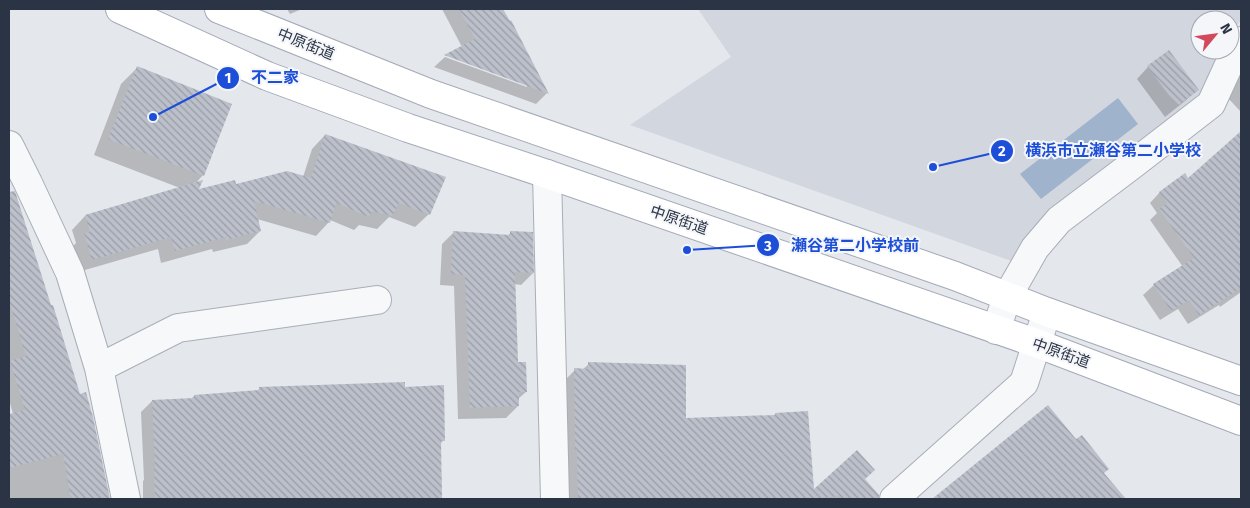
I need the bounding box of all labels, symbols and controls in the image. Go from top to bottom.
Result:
north arrow [1190,10,1240,60]
text: N [1216,21,1236,37]
street label: 中原街道 [275,24,337,64]
callout: 不二家 [216,62,309,93]
text: 不二家 [251,68,299,87]
text: 1 [225,69,231,87]
callout: 横浜市立瀬谷第二小学校 [990,135,1211,166]
text: 横浜市立瀬谷第二小学校 [1025,141,1201,160]
text: 2 [998,142,1006,160]
street label: 中原街道 [648,202,710,238]
callout: 瀬谷第二小学校前 [756,230,929,261]
text: 瀬谷第二小学校前 [791,236,919,255]
text: 3 [763,237,772,255]
street label: 中原街道 [1030,334,1092,372]

